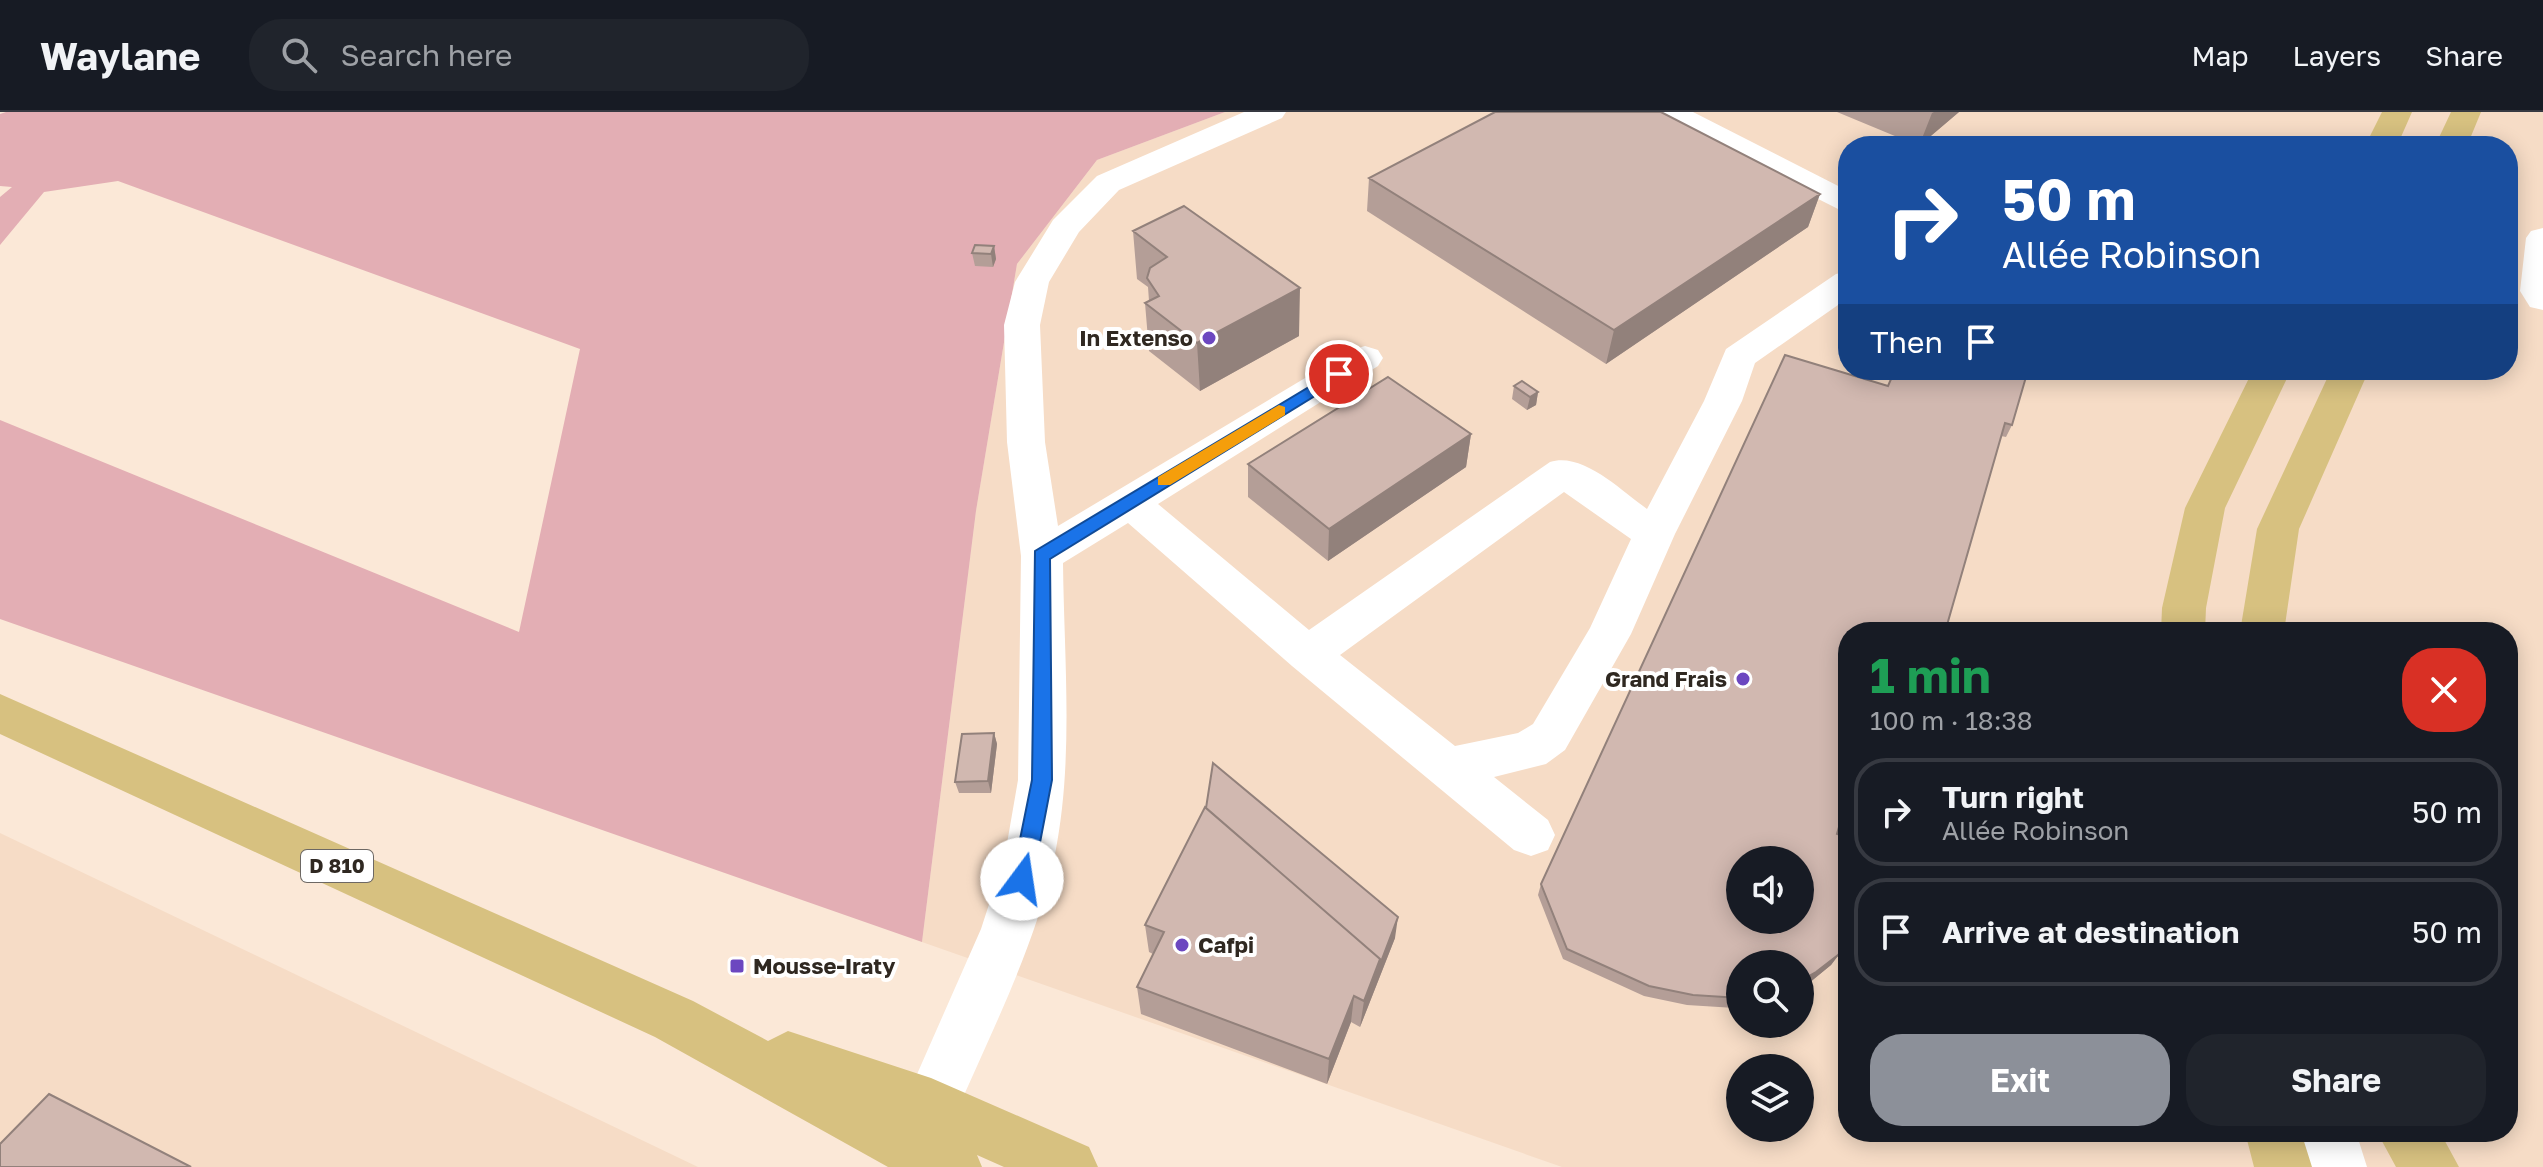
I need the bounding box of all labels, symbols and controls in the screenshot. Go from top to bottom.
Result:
search box [249,19,809,91]
text: Waylane [40,33,201,78]
icon: search [277,33,321,77]
text: Search here [341,37,512,73]
text: Map [2191,39,2249,72]
text: Layers [2293,39,2381,72]
text: Share [2425,39,2503,72]
text: 50 m [2002,165,2136,232]
icon: right [1870,168,1974,272]
text: Allée Robinson [2002,233,2261,276]
icon: arrive [1959,320,2003,364]
place label: In Extenso [1079,324,1193,351]
text: Then [1870,324,1943,360]
marker: In Extenso [1200,329,1218,347]
pin [1305,340,1373,408]
icon: arrive [1317,352,1361,396]
text: 1 min [1870,646,1991,704]
button: close [2402,648,2486,732]
place label: Grand Frais [1605,665,1727,692]
marker: Grand Frais [1734,670,1752,688]
text: 100 m · 18:38 [1870,705,2033,736]
text: Turn right [1942,779,2084,815]
icon: right [1874,790,1918,834]
text: 50 m [2412,794,2482,830]
text: Allée Robinson [1942,815,2129,846]
position arrow [980,837,1064,921]
map controls [1726,846,1814,1142]
button: sound [1726,846,1814,934]
road number: D 810 [301,850,373,882]
icon: arrive [1874,910,1918,954]
text: Arrive at destination [1942,914,2239,950]
text: 50 m [2412,914,2482,950]
place label: Cafpi [1198,931,1254,958]
marker: Cafpi [1173,936,1191,954]
button: search [1726,950,1814,1038]
place label: Mousse-Iraty [753,952,896,979]
marker: Mousse-Iraty [728,957,746,975]
button: Exit [1870,1034,2170,1126]
button: Share [2186,1034,2486,1126]
button: layers [1726,1054,1814,1142]

